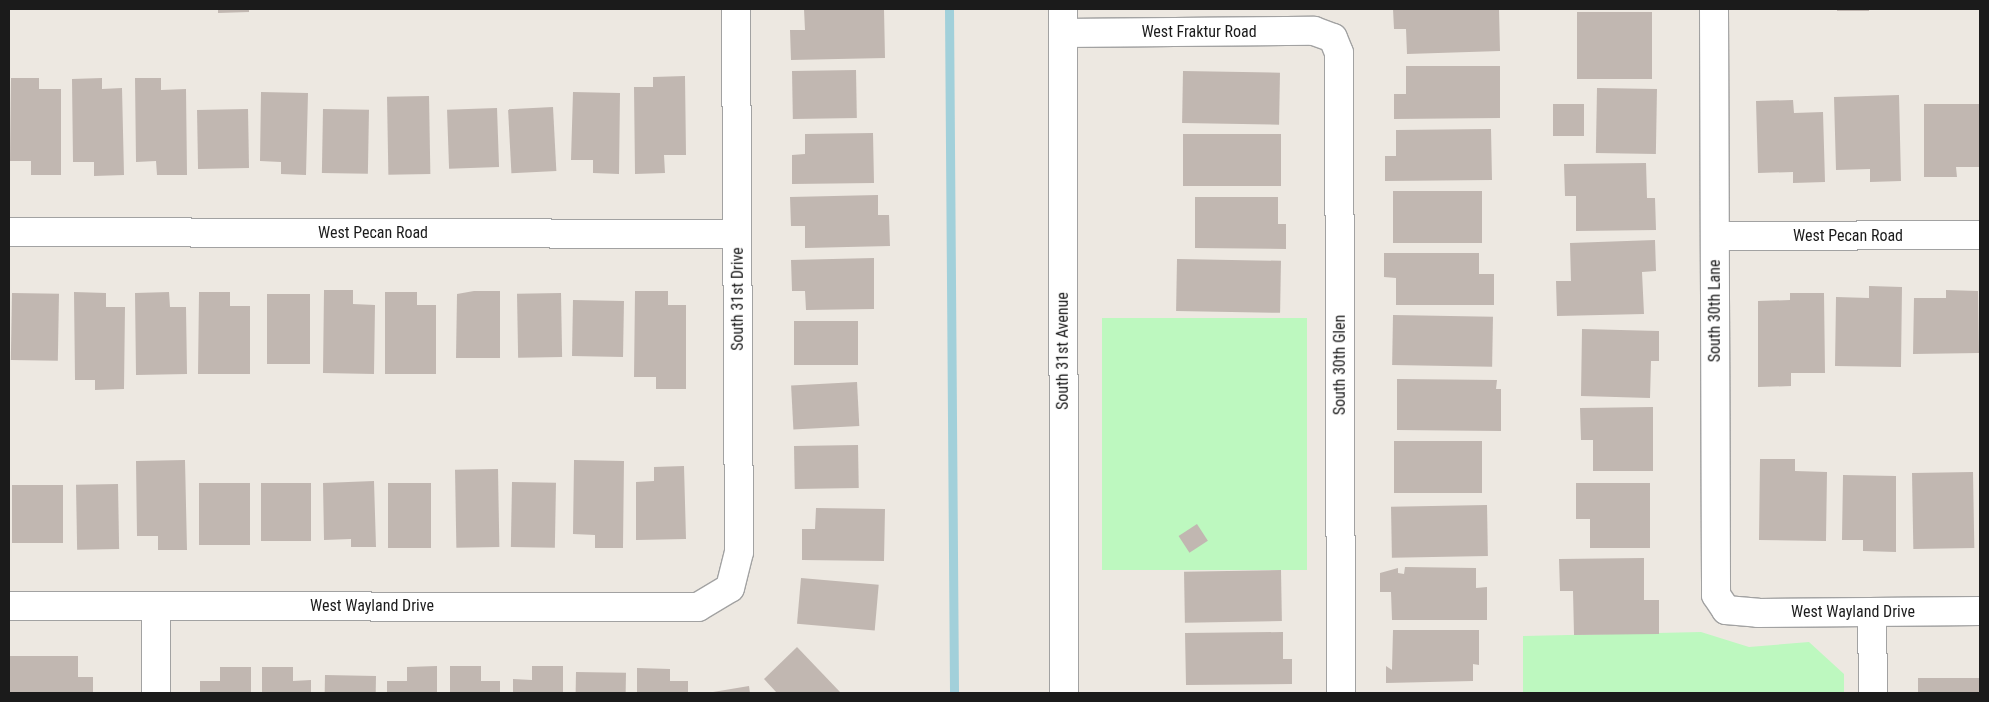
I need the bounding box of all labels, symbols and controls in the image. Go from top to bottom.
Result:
street label: West Fraktur Road [1141,22,1257,42]
street label: West Pecan Road [318,223,428,243]
street label: West Pecan Road [1793,226,1903,246]
street label: South 31st Drive [728,247,748,351]
street label: South 30th Lane [1705,260,1725,362]
street label: South 31st Avenue [1053,292,1073,410]
street label: South 30th Glen [1330,315,1350,415]
street label: West Wayland Drive [310,596,434,616]
street label: West Wayland Drive [1791,602,1915,622]

